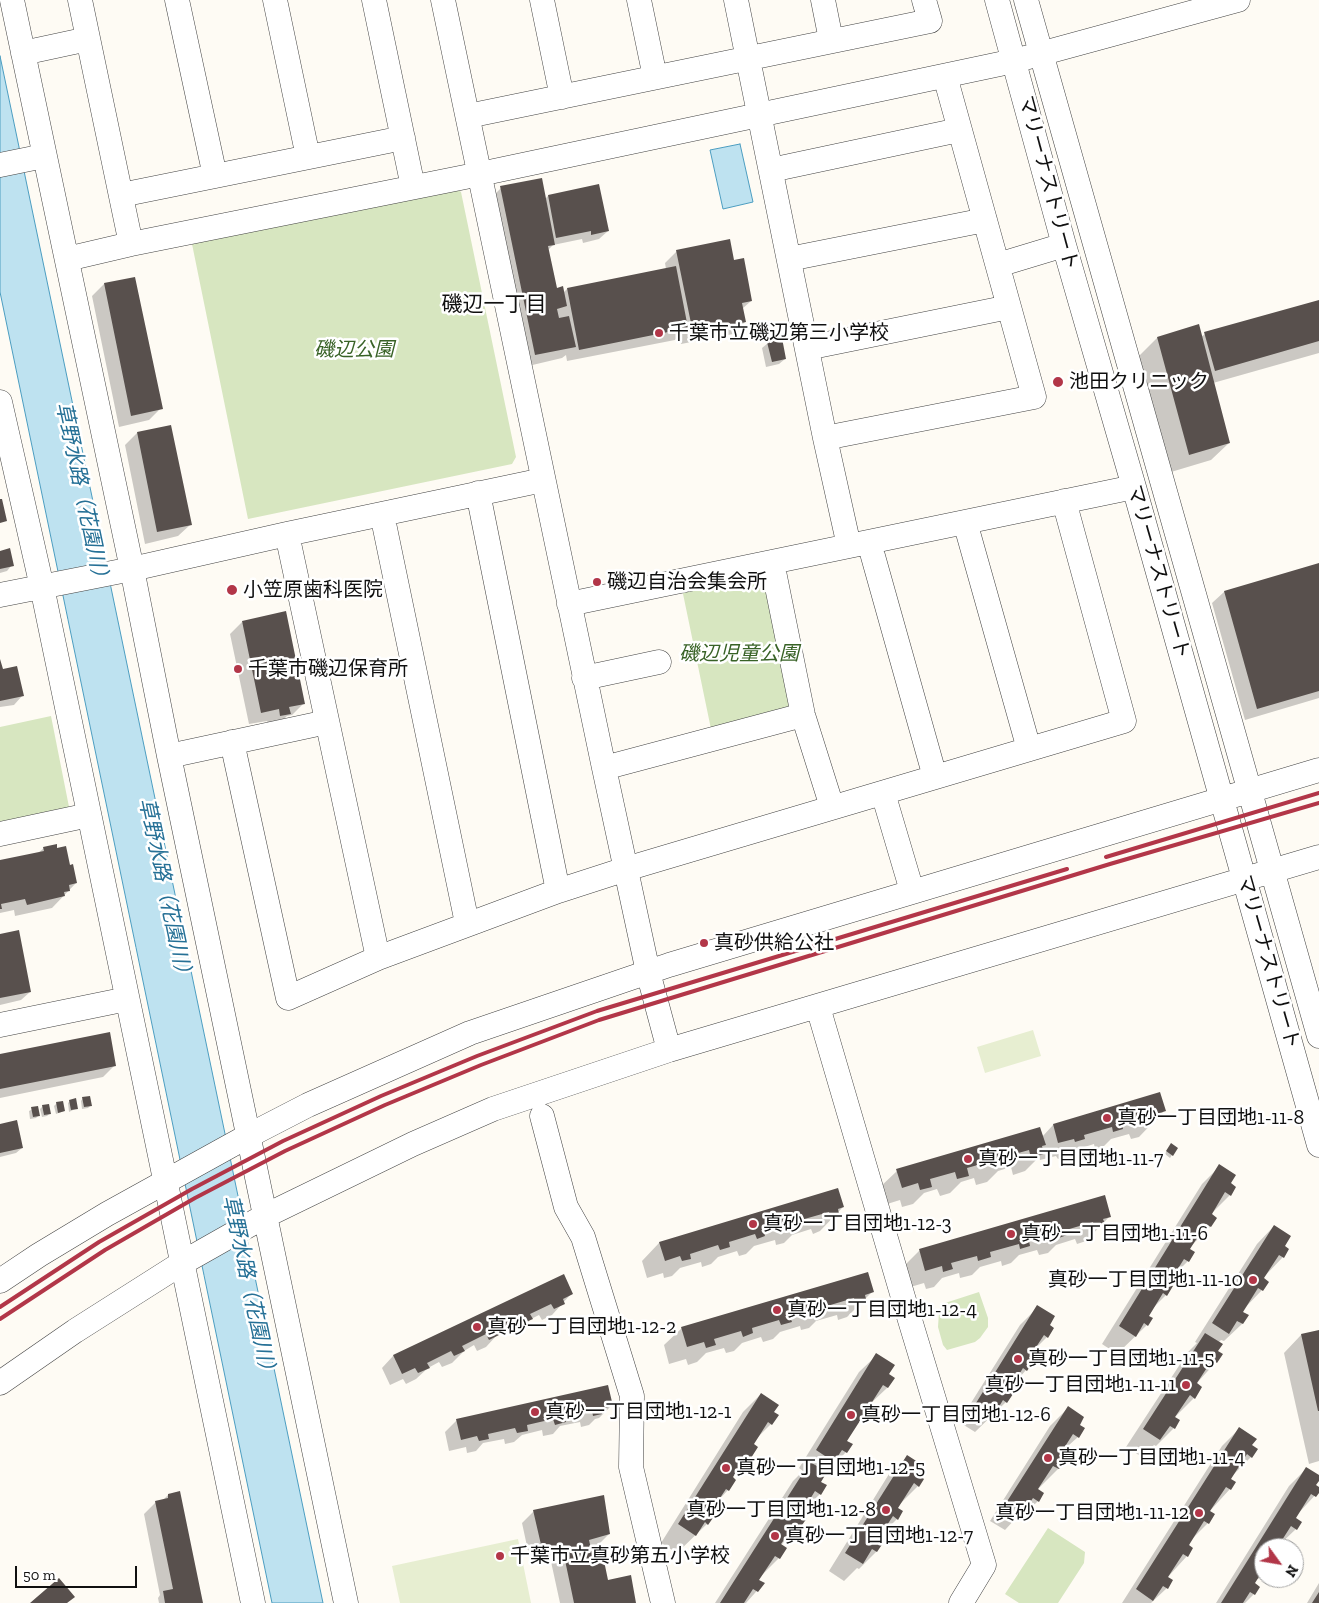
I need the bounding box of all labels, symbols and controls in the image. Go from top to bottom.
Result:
street label: マリーナストリート [1013,93,1083,273]
district label: 磯辺一丁目 [442,292,546,318]
place label: 千葉市立磯辺第三小学校 [669,321,889,345]
marker: 千葉市立磯辺第三小学校 [653,327,665,339]
park label: 磯辺公園 [314,338,394,362]
place label: 池田クリニック [1069,370,1209,394]
marker: 池田クリニック [1051,375,1065,389]
water label: 草野水路（花園川） [50,400,114,590]
street label: マリーナストリート [1122,482,1194,662]
place label: 磯辺自治会集会所 [607,570,767,594]
marker: 磯辺自治会集会所 [591,576,603,588]
place label: 小笠原歯科医院 [243,578,383,602]
marker: 小笠原歯科医院 [225,583,239,597]
park label: 磯辺児童公園 [679,642,799,666]
place label: 千葉市磯辺保育所 [248,657,408,681]
marker: 千葉市磯辺保育所 [232,663,244,675]
water label: 草野水路（花園川） [133,796,197,986]
street label: マリーナストリート [1232,872,1304,1052]
place label: 真砂供給公社 [714,931,834,955]
marker: 真砂供給公社 [698,937,710,949]
place label: 真砂一丁目団地1-11-8 [1117,1106,1304,1130]
marker: 真砂一丁目団地1-11-8 [1101,1112,1113,1124]
place label: 真砂一丁目団地1-11-7 [978,1147,1163,1171]
marker: 真砂一丁目団地1-11-7 [962,1153,974,1165]
water label: 草野水路（花園川） [217,1193,281,1383]
place label: 真砂一丁目団地1-12-3 [763,1212,952,1236]
marker: 真砂一丁目団地1-12-3 [747,1218,759,1230]
place label: 真砂一丁目団地1-11-6 [1021,1222,1208,1246]
marker: 真砂一丁目団地1-11-6 [1005,1228,1017,1240]
place label: 真砂一丁目団地1-11-10 [1048,1268,1243,1292]
marker: 真砂一丁目団地1-11-10 [1247,1274,1259,1286]
place label: 真砂一丁目団地1-12-4 [787,1298,977,1322]
marker: 真砂一丁目団地1-12-4 [771,1304,783,1316]
place label: 真砂一丁目団地1-12-2 [487,1315,676,1339]
marker: 真砂一丁目団地1-12-2 [471,1321,483,1333]
place label: 真砂一丁目団地1-11-5 [1028,1347,1214,1371]
marker: 真砂一丁目団地1-11-5 [1012,1353,1024,1365]
place label: 真砂一丁目団地1-11-11 [985,1373,1176,1397]
marker: 真砂一丁目団地1-11-11 [1180,1379,1192,1391]
place label: 真砂一丁目団地1-12-1 [545,1400,732,1424]
place label: 真砂一丁目団地1-12-6 [861,1403,1051,1427]
marker: 真砂一丁目団地1-12-1 [529,1406,541,1418]
marker: 真砂一丁目団地1-12-6 [845,1409,857,1421]
place label: 真砂一丁目団地1-11-4 [1058,1446,1245,1470]
marker: 真砂一丁目団地1-11-4 [1042,1452,1054,1464]
place label: 真砂一丁目団地1-12-5 [736,1456,925,1480]
marker: 真砂一丁目団地1-12-5 [720,1462,732,1474]
place label: 真砂一丁目団地1-12-8 [686,1498,876,1522]
place label: 真砂一丁目団地1-11-12 [995,1501,1189,1525]
marker: 真砂一丁目団地1-12-8 [880,1504,892,1516]
marker: 真砂一丁目団地1-11-12 [1193,1507,1205,1519]
place label: 真砂一丁目団地1-12-7 [785,1524,973,1548]
marker: 真砂一丁目団地1-12-7 [769,1530,781,1542]
north arrow [1254,1538,1304,1588]
place label: 千葉市立真砂第五小学校 [510,1544,730,1568]
marker: 千葉市立真砂第五小学校 [494,1550,506,1562]
scale bar [18,1556,140,1588]
text: N [1281,1562,1301,1580]
text: 50 m [23,1566,56,1584]

